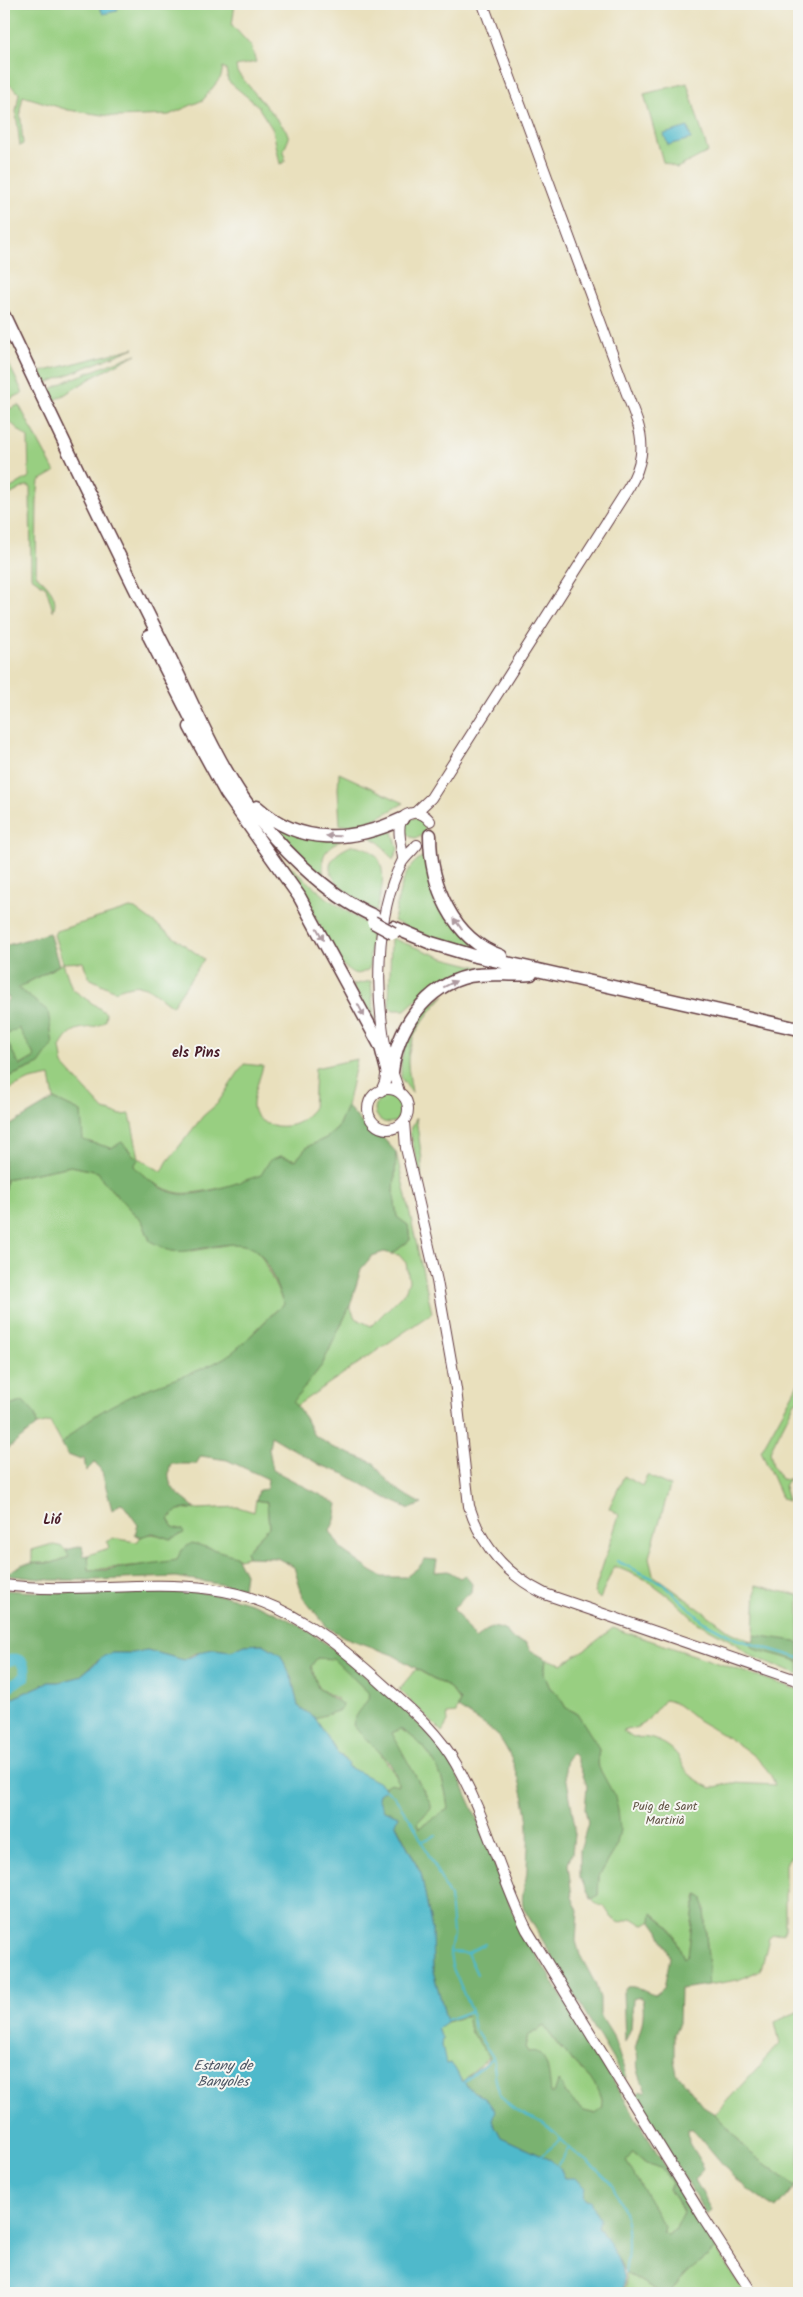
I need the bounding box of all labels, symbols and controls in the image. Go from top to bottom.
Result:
one-way arrow [324,832,340,840]
one-way arrow [452,918,463,931]
one-way arrow [316,927,324,942]
one-way arrow [443,980,457,988]
one-way arrow [357,1003,365,1017]
district label: els Pins [172,1042,221,1064]
district label: Lió [43,1509,62,1531]
park label: Puig de Sant Martirià [633,1797,698,1830]
water label: Estany de Banyoles [193,2055,254,2093]

